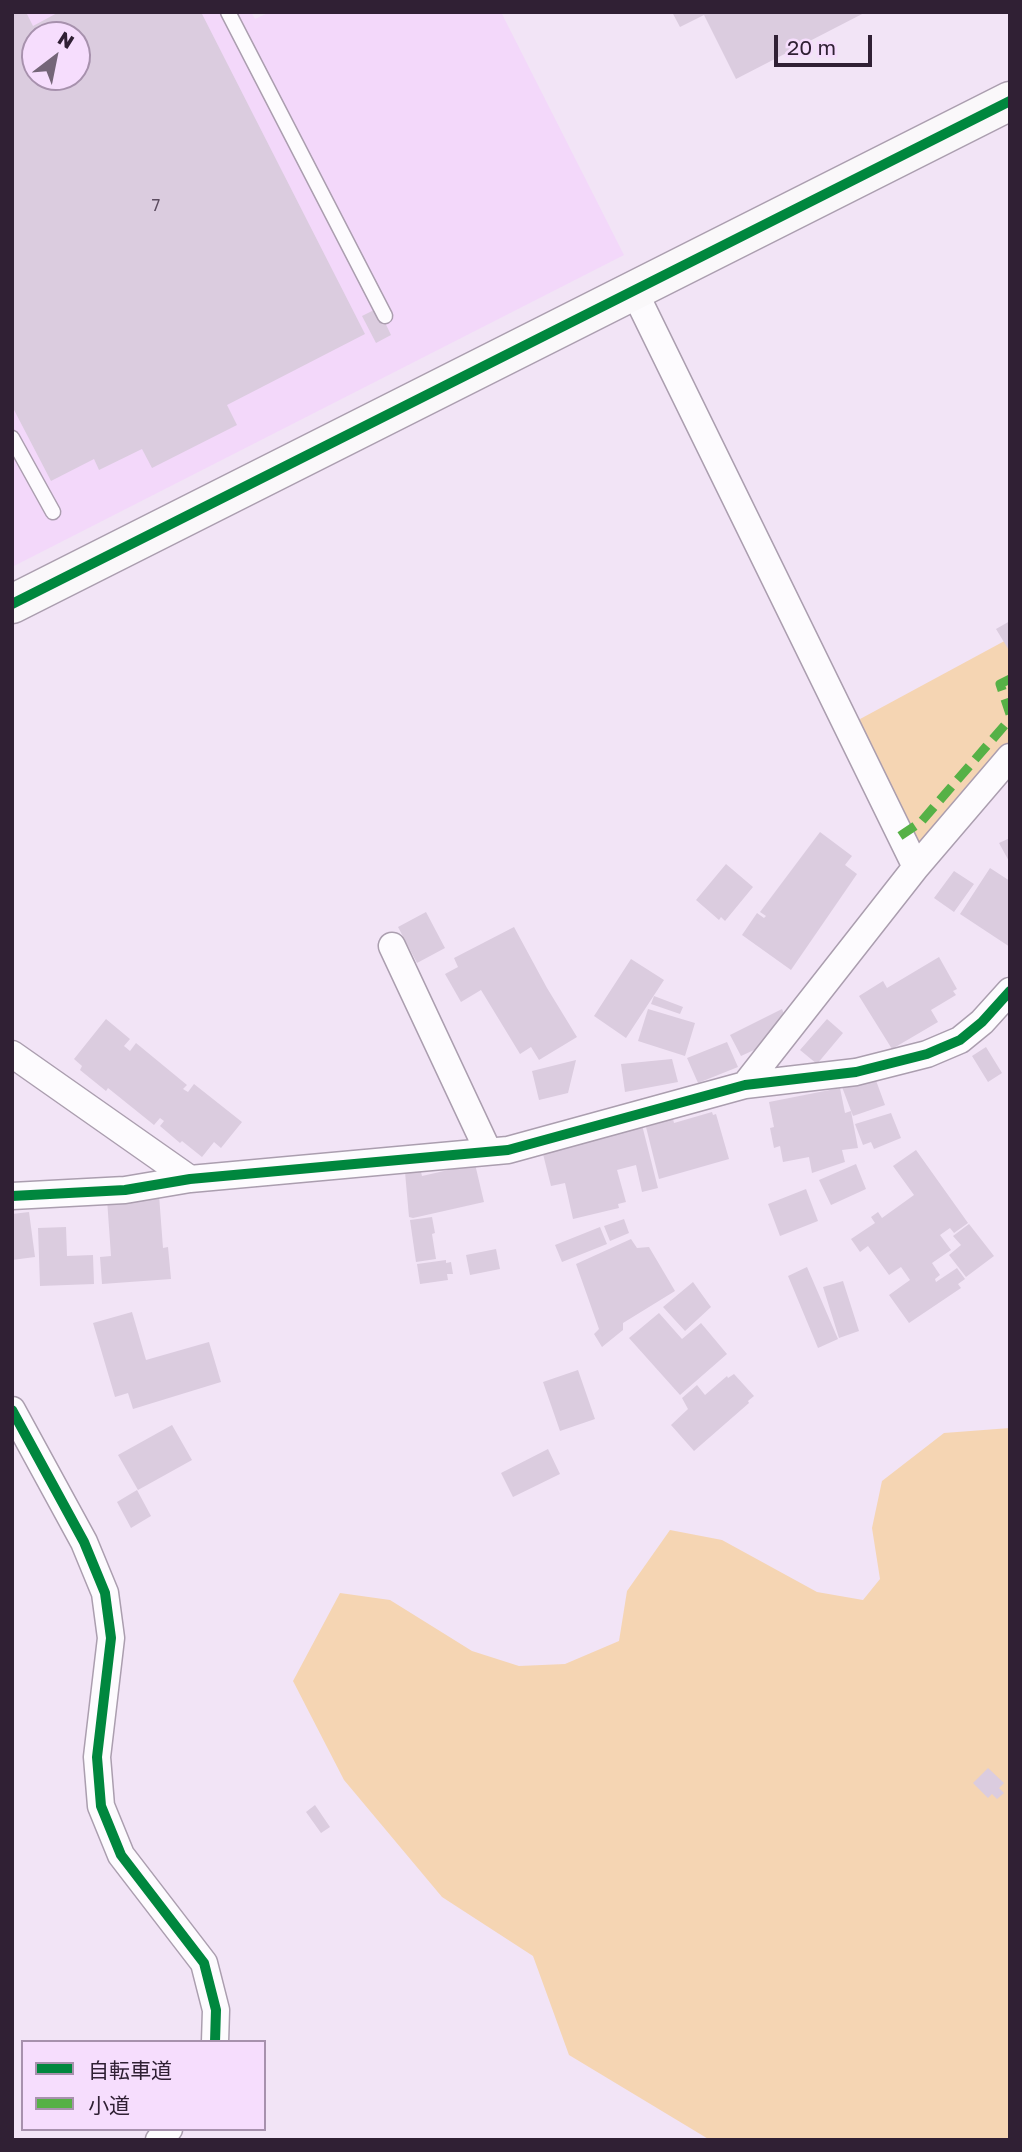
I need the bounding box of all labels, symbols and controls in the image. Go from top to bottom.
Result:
north arrow [21,21,91,91]
scale bar [777,21,875,65]
text: N [54,26,79,53]
text: 20 m [787,34,836,60]
house number: 7 [152,196,160,216]
legend [21,2040,266,2131]
text: 自転車道 [88,2057,172,2083]
text: 小道 [88,2092,130,2118]

